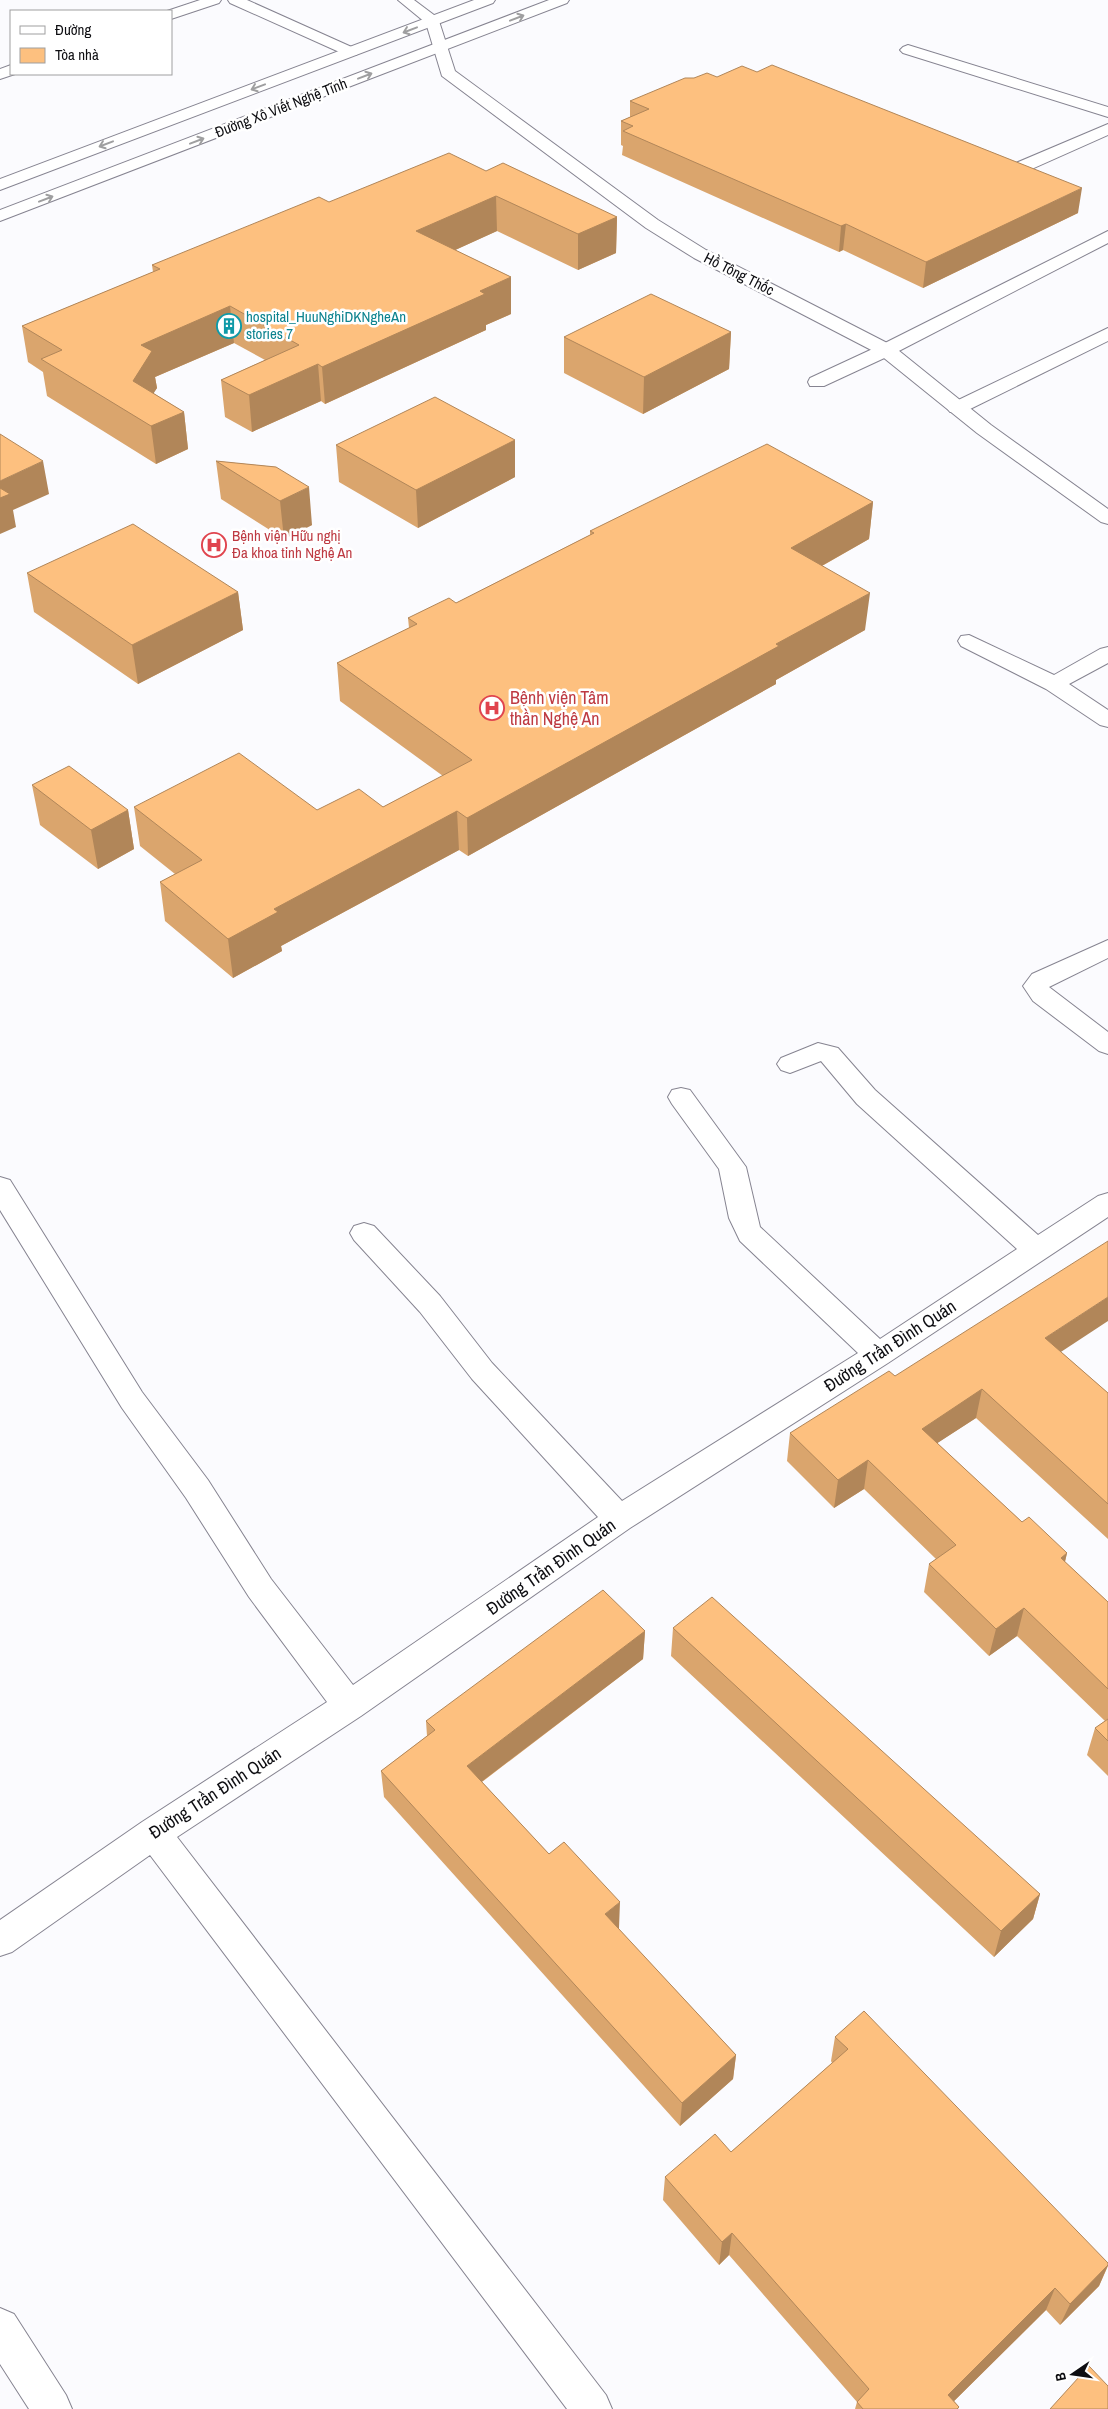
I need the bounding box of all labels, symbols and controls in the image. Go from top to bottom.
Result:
legend [10,10,172,75]
one-way arrow [509,12,524,22]
text: Đường [55,19,91,40]
one-way arrow [403,26,418,35]
text: Tòa nhà [55,44,99,65]
one-way arrow [357,71,372,80]
street label: Đường Xô Viết Nghệ Tĩnh [212,73,350,142]
one-way arrow [251,83,266,92]
one-way arrow [189,135,204,145]
one-way arrow [99,140,114,150]
one-way arrow [37,194,53,203]
street label: Hồ Tông Thốc [701,247,778,300]
place label: hospital_HuuNghiDKNgheAn stories 7 [246,306,406,344]
building icon: hospital_HuuNghiDKNgheAn stories 7 [216,313,242,339]
place label: Bệnh viện Hữu nghị Đa khoa tỉnh Nghệ An [232,525,352,563]
hospital icon: Bệnh viện Hữu nghị Đa khoa tỉnh Nghệ An [201,532,227,558]
place label: Bệnh viện Tâm thần Nghệ An [510,685,609,731]
hospital icon: Bệnh viện Tâm thần Nghệ An [479,695,505,721]
street label: Đường Trần Đình Quán [819,1294,961,1398]
street label: Đường Trần Đình Quán [481,1513,620,1621]
street label: Đường Trần Đình Quán [144,1741,286,1845]
north arrow [1048,2349,1098,2399]
text: B [1051,2371,1070,2383]

